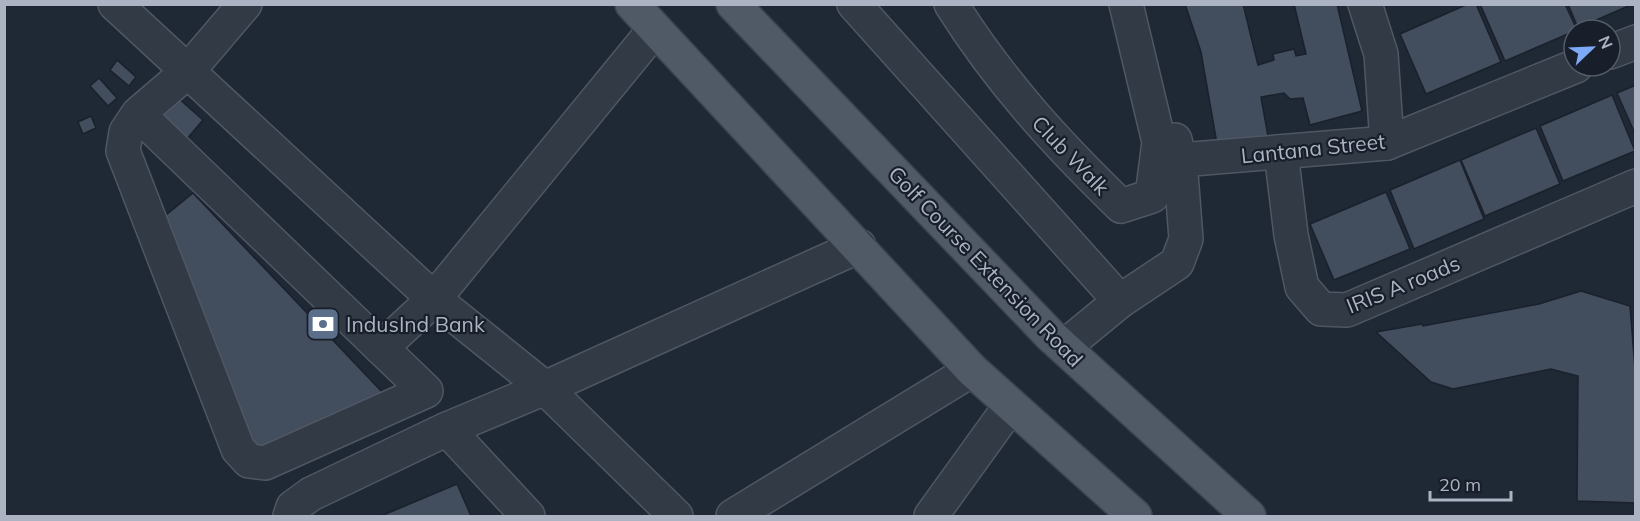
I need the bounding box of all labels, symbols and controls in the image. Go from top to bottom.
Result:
north arrow [1562,18,1622,78]
text: N [1594,33,1617,52]
street label: Club Walk [1027,110,1115,200]
street label: Lantana Street [1240,128,1386,168]
street label: Golf Course Extension Road [883,160,1089,372]
street label: IRIS A roads [1342,249,1464,319]
bank icon: IndusInd Bank [305,306,341,342]
place label: IndusInd Bank [346,311,485,337]
scale bar [1430,464,1511,502]
text: 20 m [1439,473,1481,496]

